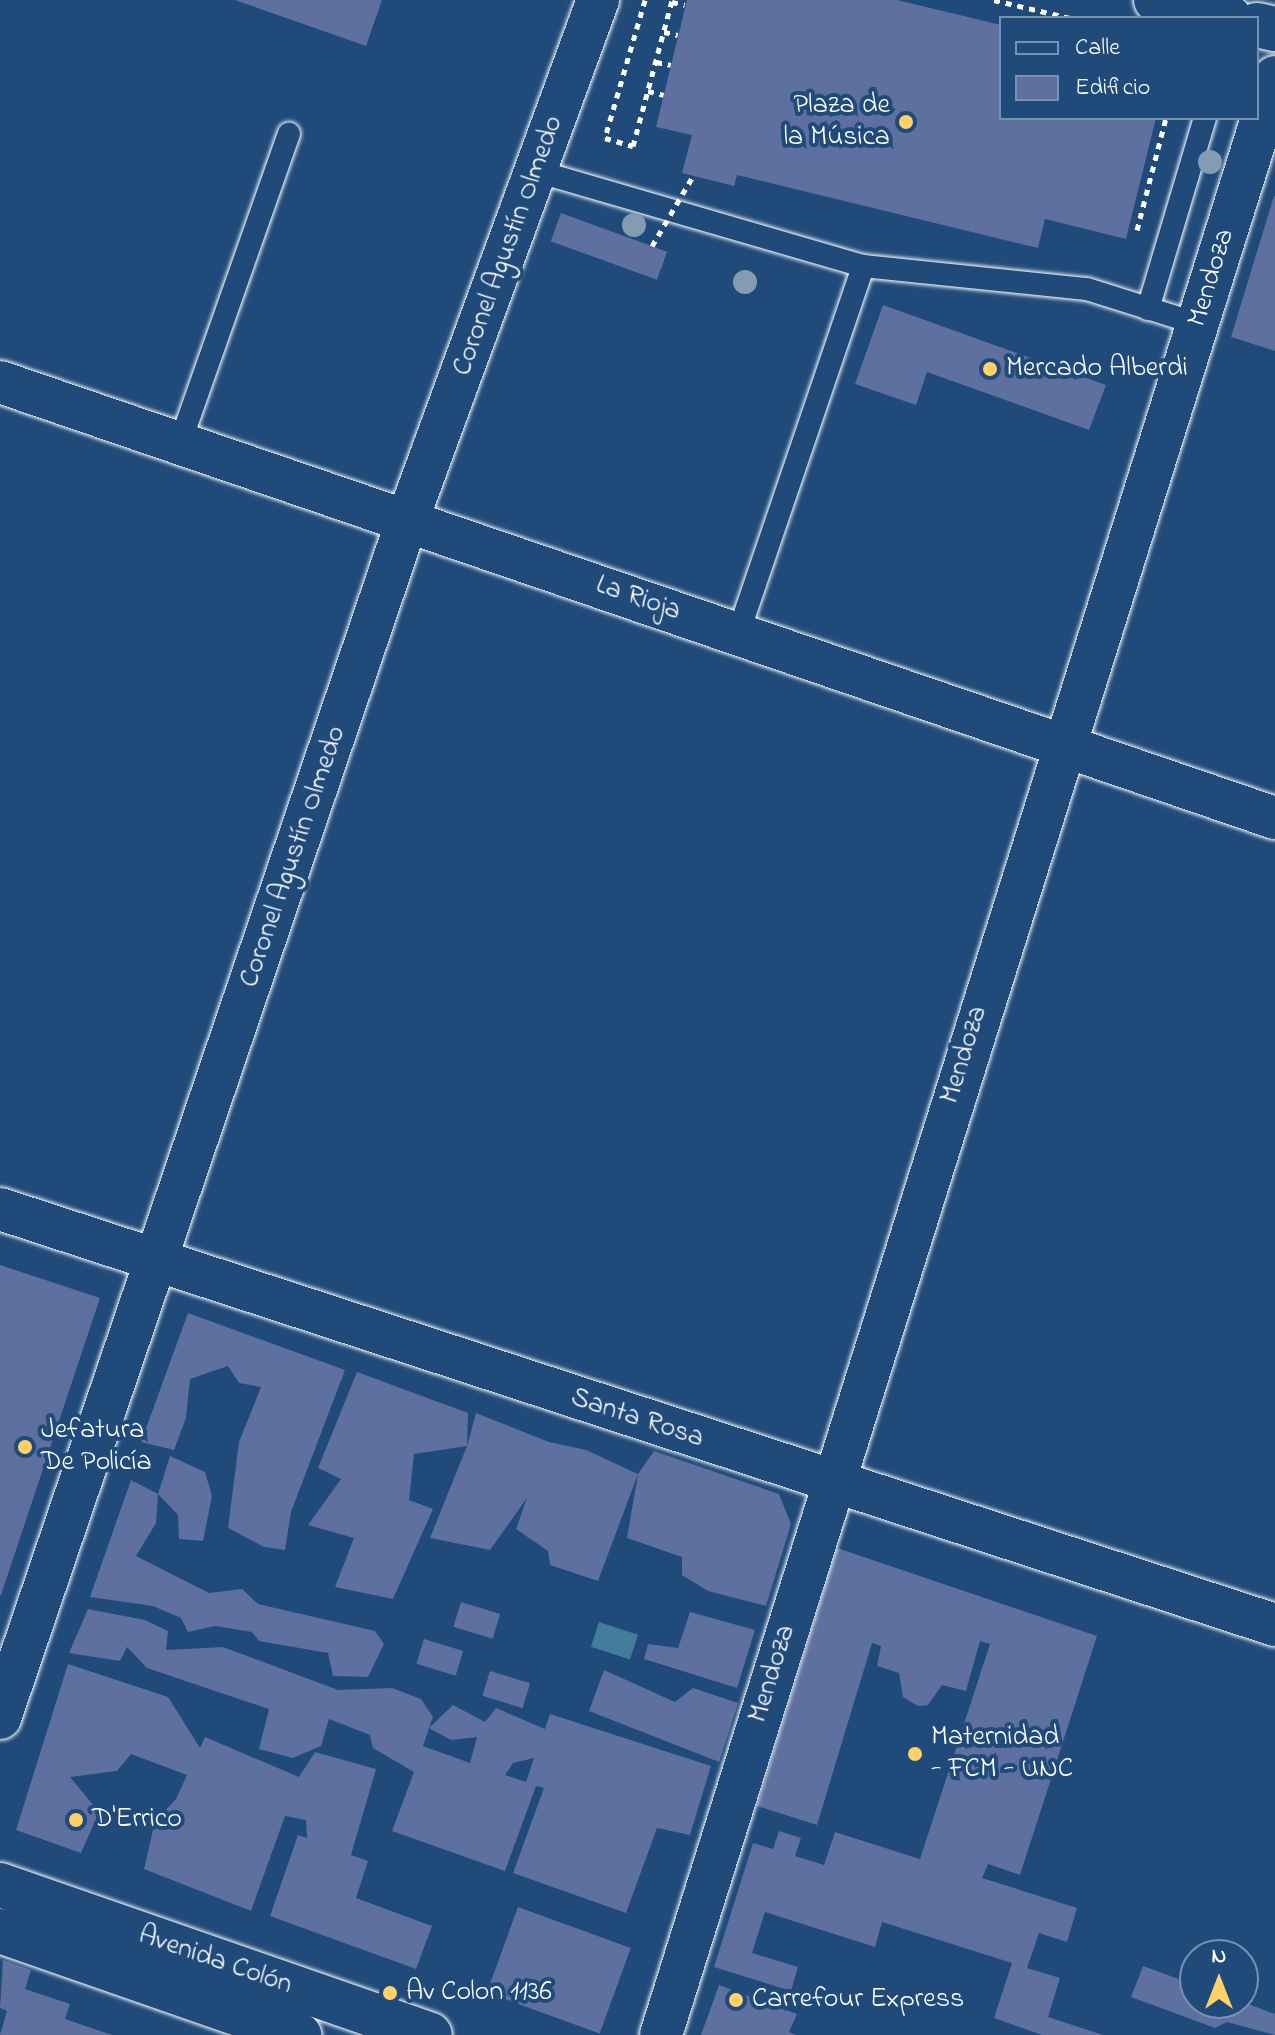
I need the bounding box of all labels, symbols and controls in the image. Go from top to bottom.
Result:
legend [999,16,1259,120]
text: Calle [1075,31,1120,66]
text: Edificio [1075,71,1150,106]
place label: Plaza de la Música [783,89,890,155]
street label: Coronel Agustín Olmedo [446,111,572,381]
marker: Plaza de la Música [897,113,915,131]
street label: Mendoza [1181,225,1243,331]
place label: Mercado Alberdi [1006,352,1188,386]
marker: Mercado Alberdi [981,360,999,378]
street label: La Rioja [591,569,685,629]
street label: Coronel Agustín Olmedo [233,722,355,992]
street label: Mendoza [934,1002,996,1108]
street label: Santa Rosa [566,1382,708,1456]
place label: Jefatura De Policía [41,1414,152,1480]
marker: Jefatura De Policía [16,1438,34,1456]
street label: Mendoza [742,1621,804,1727]
place label: Maternidad - FCM - UNC [931,1721,1073,1787]
marker: Maternidad - FCM - UNC [906,1745,924,1763]
place label: D'Errico [92,1803,182,1837]
marker: D'Errico [67,1811,85,1829]
street label: Avenida Colón [134,1919,296,2003]
north arrow [1179,1939,1259,2019]
text: N [1212,1941,1226,1973]
place label: Av Colon 1136 [406,1976,552,2010]
place label: Carrefour Express [752,1983,964,2017]
marker: Av Colon 1136 [381,1984,399,2002]
marker: Carrefour Express [727,1991,745,2009]

